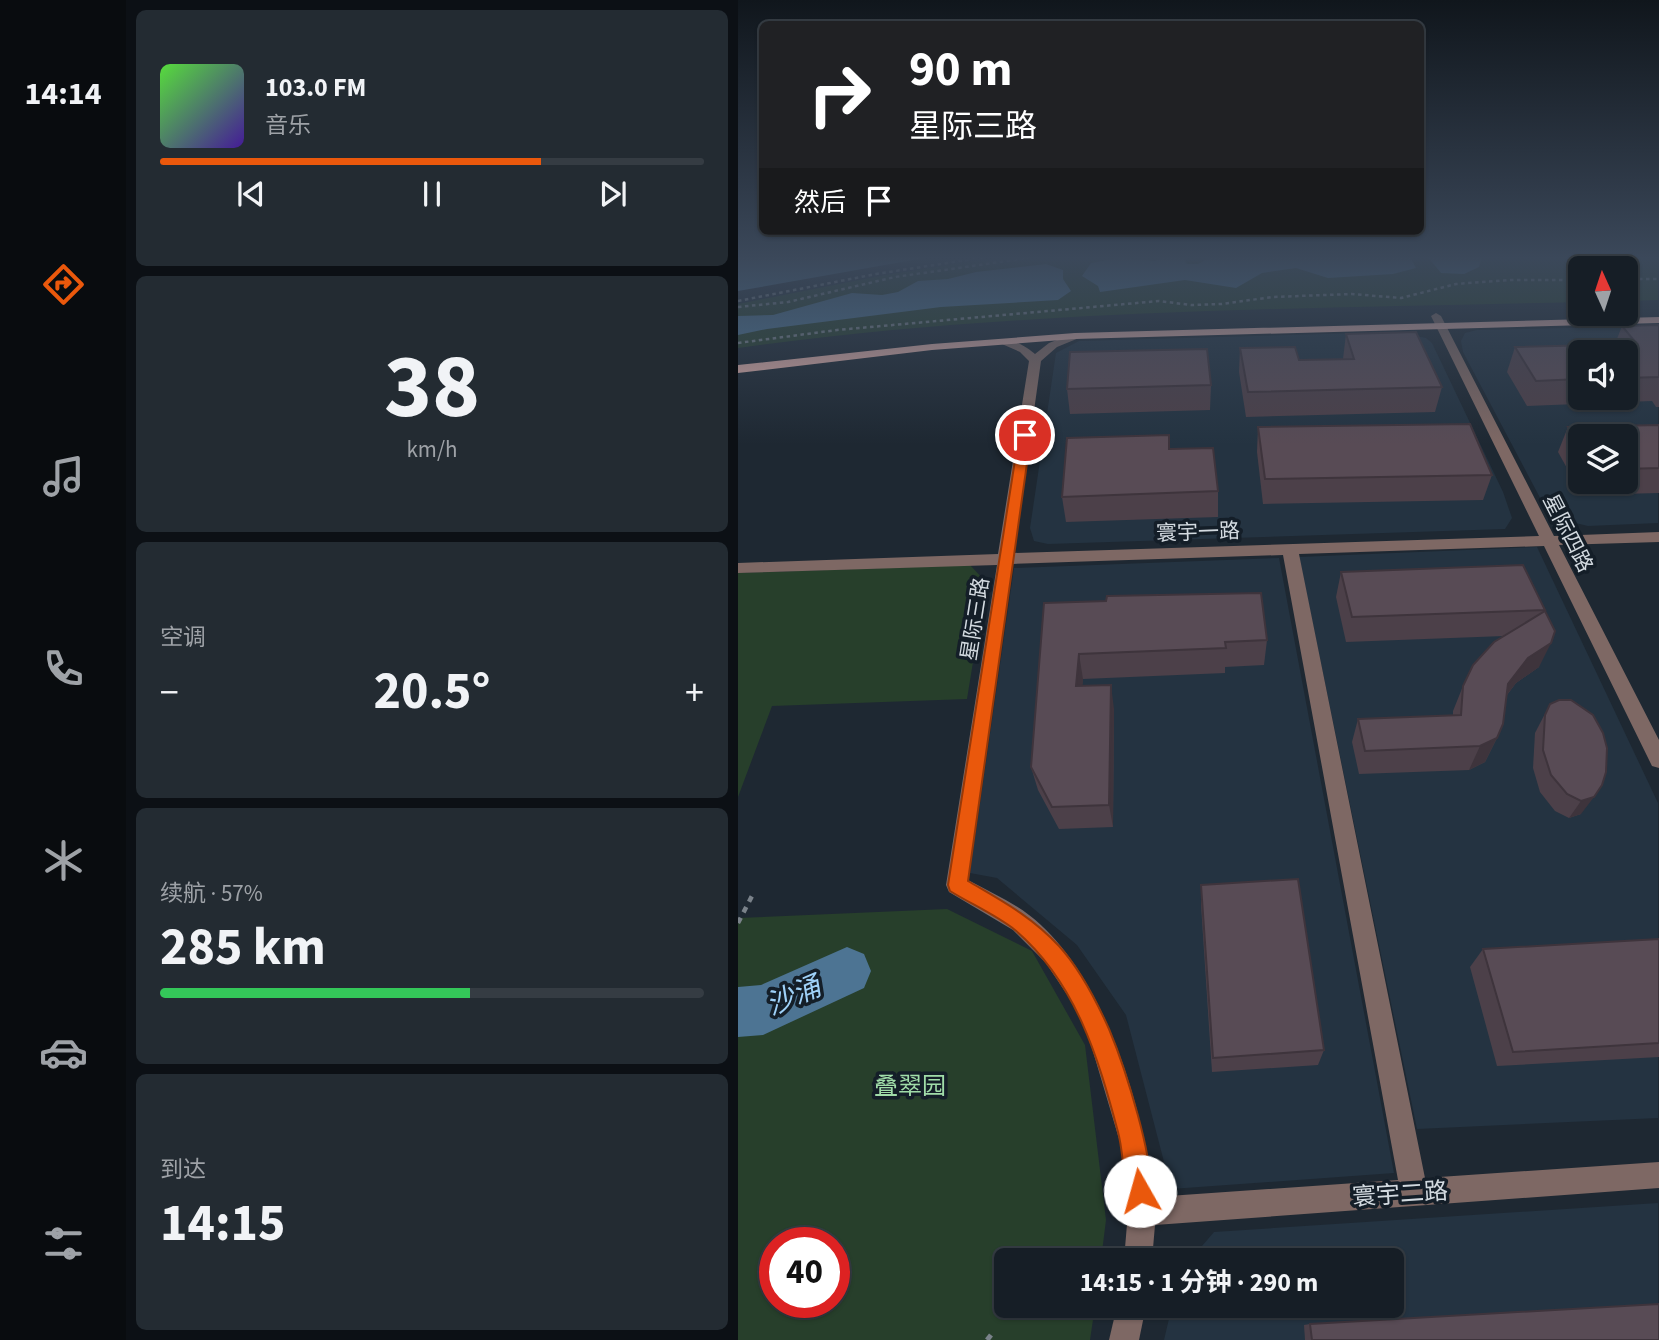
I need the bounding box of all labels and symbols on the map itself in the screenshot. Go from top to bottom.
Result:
north arrow [1568,256,1638,326]
pin [995,405,1055,465]
street label: 星际四路 [1536,489,1600,577]
street label: 寰宇一路 [1156,516,1240,548]
street label: 星际三路 [954,575,996,663]
water label: 沙涌 [760,965,830,1025]
park label: 叠翠园 [874,1069,946,1104]
position arrow [1103,1154,1177,1228]
street label: 寰宇二路 [1351,1174,1449,1215]
speed limit sign: 40 [759,1227,850,1318]

